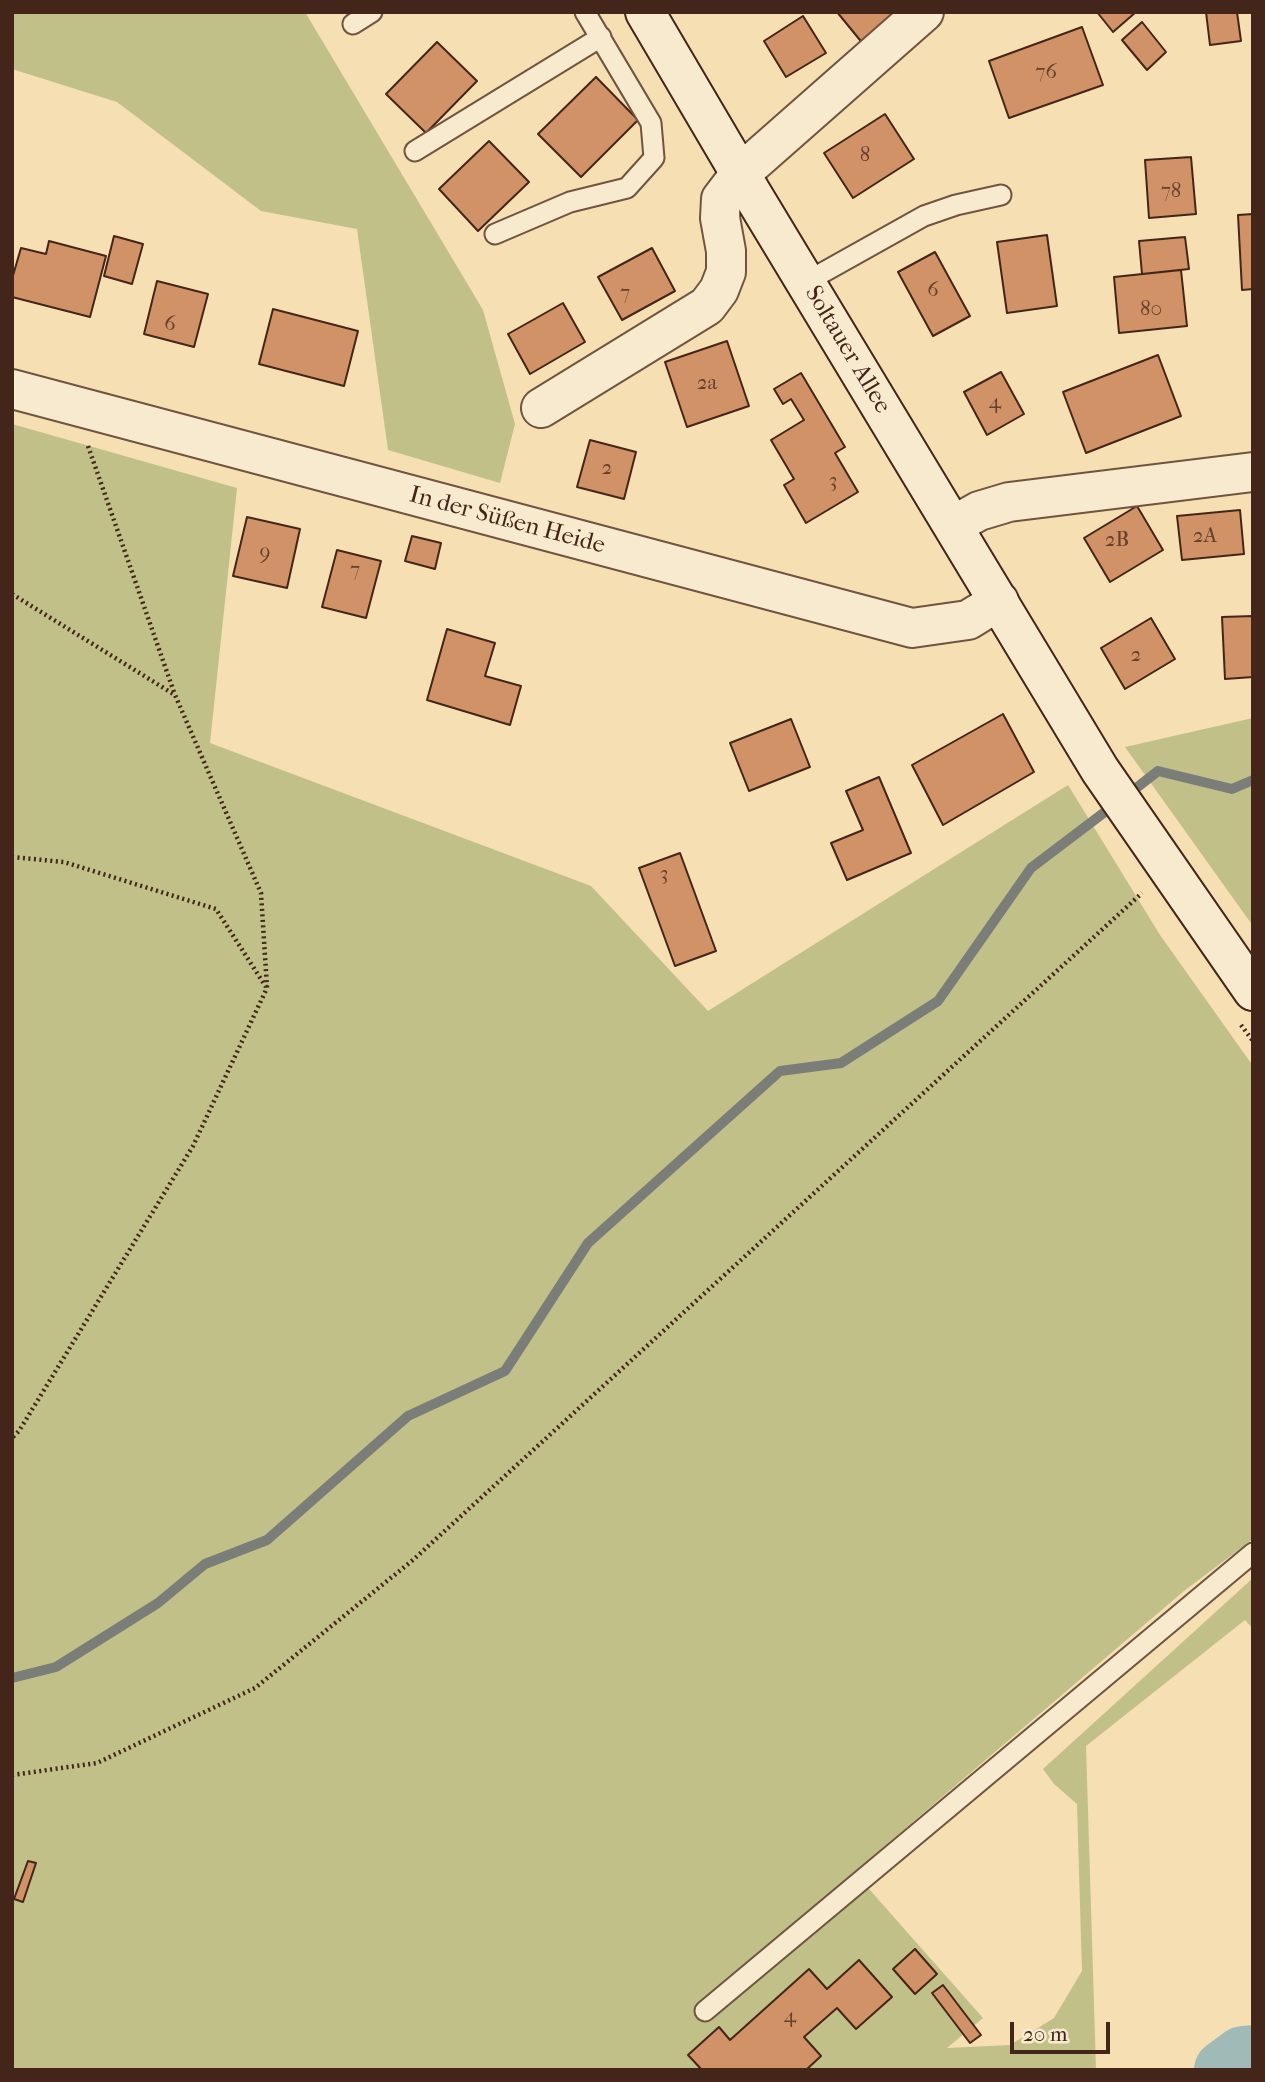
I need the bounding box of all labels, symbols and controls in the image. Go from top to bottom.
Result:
house number: 76 [1035,60,1057,86]
house number: 8 [860,143,870,169]
house number: 78 [1161,179,1181,205]
house number: 6 [927,278,939,304]
house number: 7 [620,281,630,307]
street label: Soltauer Allee [798,281,896,419]
house number: 80 [1140,297,1162,323]
house number: 6 [164,312,176,338]
house number: 2a [697,371,717,397]
house number: 4 [989,390,1001,416]
house number: 2 [602,456,612,482]
house number: 3 [829,469,837,495]
street label: In der Süßen Heide [406,481,608,561]
house number: 2A [1193,524,1217,550]
house number: 2B [1105,528,1129,554]
house number: 9 [259,541,271,567]
house number: 7 [350,558,360,584]
house number: 2 [1131,643,1141,669]
house number: 3 [660,862,668,888]
house number: 4 [784,2004,796,2030]
scale bar [1013,2008,1113,2052]
text: 20 m [1023,2022,1067,2046]

